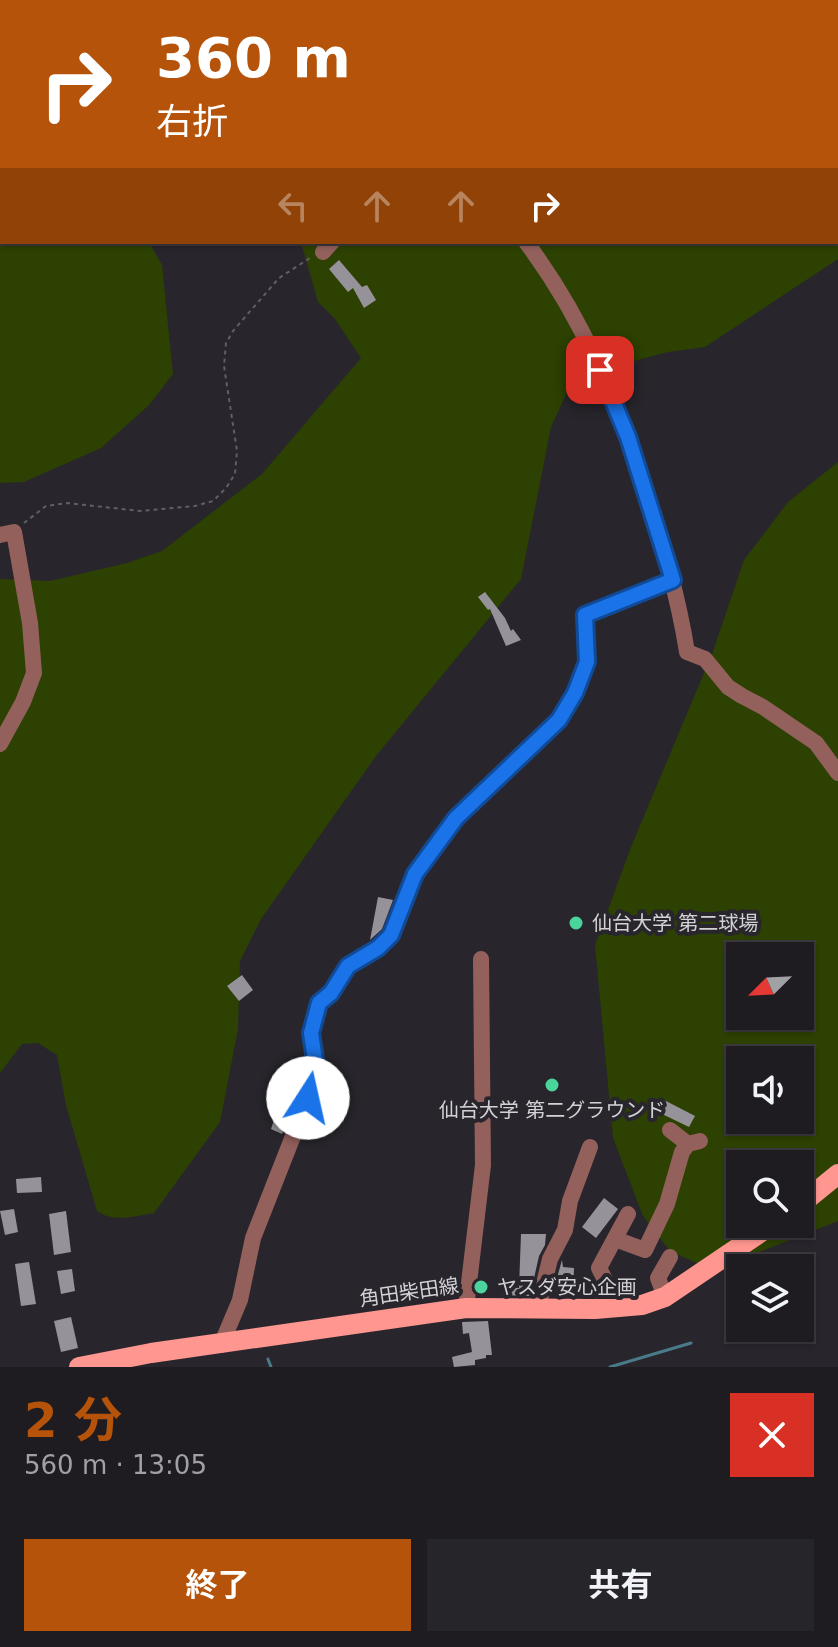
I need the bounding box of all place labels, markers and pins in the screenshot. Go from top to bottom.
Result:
pin [566,336,634,404]
place label: 仙台大学 第二球場 [592,911,758,935]
marker: 仙台大学 第二球場 [567,914,585,932]
marker: 仙台大学 第二グラウンド [543,1076,561,1094]
place label: 仙台大学 第二グラウンド [439,1098,665,1122]
place label: ヤスダ安心企画 [497,1275,637,1299]
marker: ヤスダ安心企画 [472,1278,490,1296]

